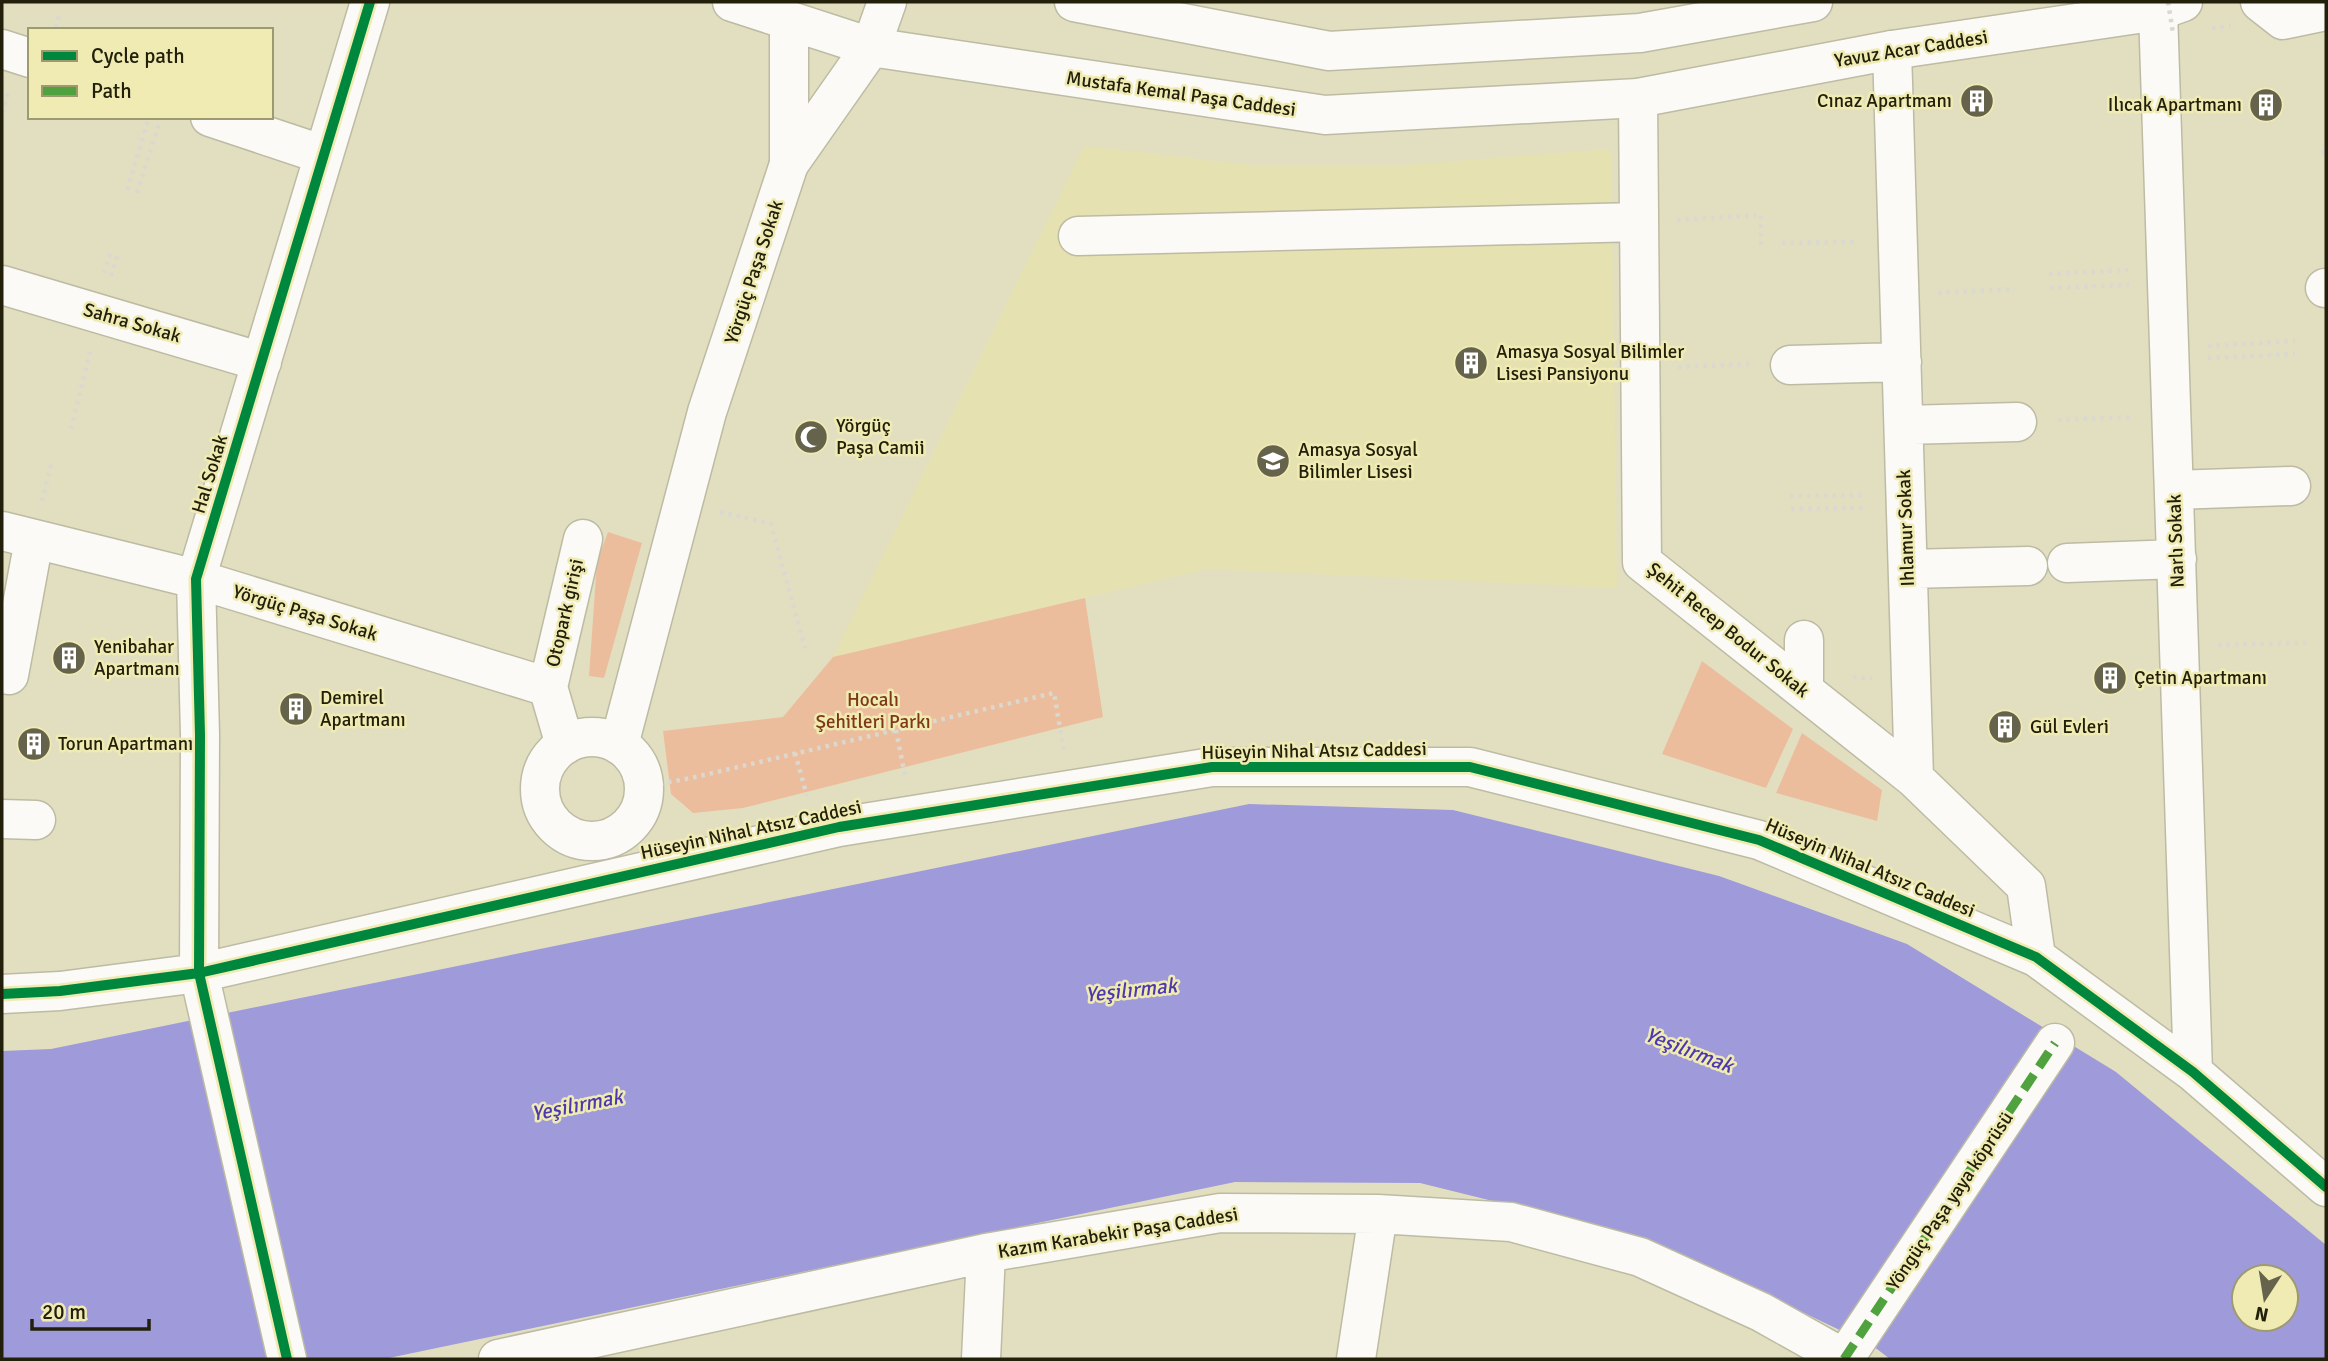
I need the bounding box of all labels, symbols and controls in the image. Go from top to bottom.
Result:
street label: Yavuz Acar Caddesi [1833,25,1989,73]
legend [28,28,273,119]
text: Cycle path [91,43,185,69]
street label: Mustafa Kemal Paşa Caddesi [1065,66,1297,122]
text: Path [91,78,132,104]
building icon: Cınaz Apartmanı [1958,82,1996,120]
building icon: Ilıcak Apartmanı [2247,86,2285,124]
place label: Cınaz Apartmanı [1817,89,1952,113]
place label: Ilıcak Apartmanı [2108,93,2242,117]
street label: Yörgüç Paşa Sokak [719,196,789,347]
street label: Sahra Sokak [80,298,184,348]
place label: Amasya Sosyal Bilimler Lisesi Pansiyonu [1496,340,1684,386]
building icon: Amasya Sosyal Bilimler Lisesi Pansiyonu [1452,344,1490,382]
place label: Yörgüç Paşa Camii [836,414,925,460]
mosque icon: Yörgüç Paşa Camii [792,418,830,456]
street label: Hal Sokak [187,431,234,516]
place label: Amasya Sosyal Bilimler Lisesi [1298,438,1418,484]
school or university icon: Amasya Sosyal Bilimler Lisesi [1254,442,1292,480]
street label: Ihlamur Sokak [1892,469,1920,587]
street label: Narlı Sokak [2162,493,2190,588]
street label: Otopark girişi [541,557,589,669]
street label: Şehit Recep Bodur Sokak [1642,557,1814,703]
street label: Yörgüç Paşa Sokak [230,580,381,647]
place label: Yenibahar Apartmanı [94,635,180,681]
building icon: Yenibahar Apartmanı [50,639,88,677]
building icon: Çetin Apartmanı [2091,659,2129,697]
place label: Çetin Apartmanı [2134,666,2267,690]
place label: Demirel Apartmanı [320,686,406,732]
park label: Hocalı Şehitleri Parkı [815,688,931,734]
building icon: Demirel Apartmanı [277,690,315,728]
building icon: Gül Evleri [1986,708,2024,746]
place label: Gül Evleri [2030,715,2109,739]
building icon: Torun Apartmanı [15,725,53,763]
place label: Torun Apartmanı [58,732,193,756]
street label: Hüseyin Nihal Atsız Caddesi [1201,737,1427,765]
street label: Hüseyin Nihal Atsız Caddesi [638,795,864,865]
street label: Hüseyin Nihal Atsız Caddesi [1762,813,1978,923]
water label: Yeşilırmak [1084,972,1181,1008]
water label: Yeşilırmak [1641,1021,1739,1080]
water label: Yeşilırmak [529,1083,627,1127]
street label: Yöngüç Paşa yaya köprüsü [1881,1107,2019,1295]
street label: Kazım Karabekir Paşa Caddesi [996,1202,1240,1264]
north arrow [2230,1263,2300,1333]
scale bar [32,1288,149,1332]
text: 20 m [42,1299,86,1325]
text: N [2253,1301,2271,1327]

